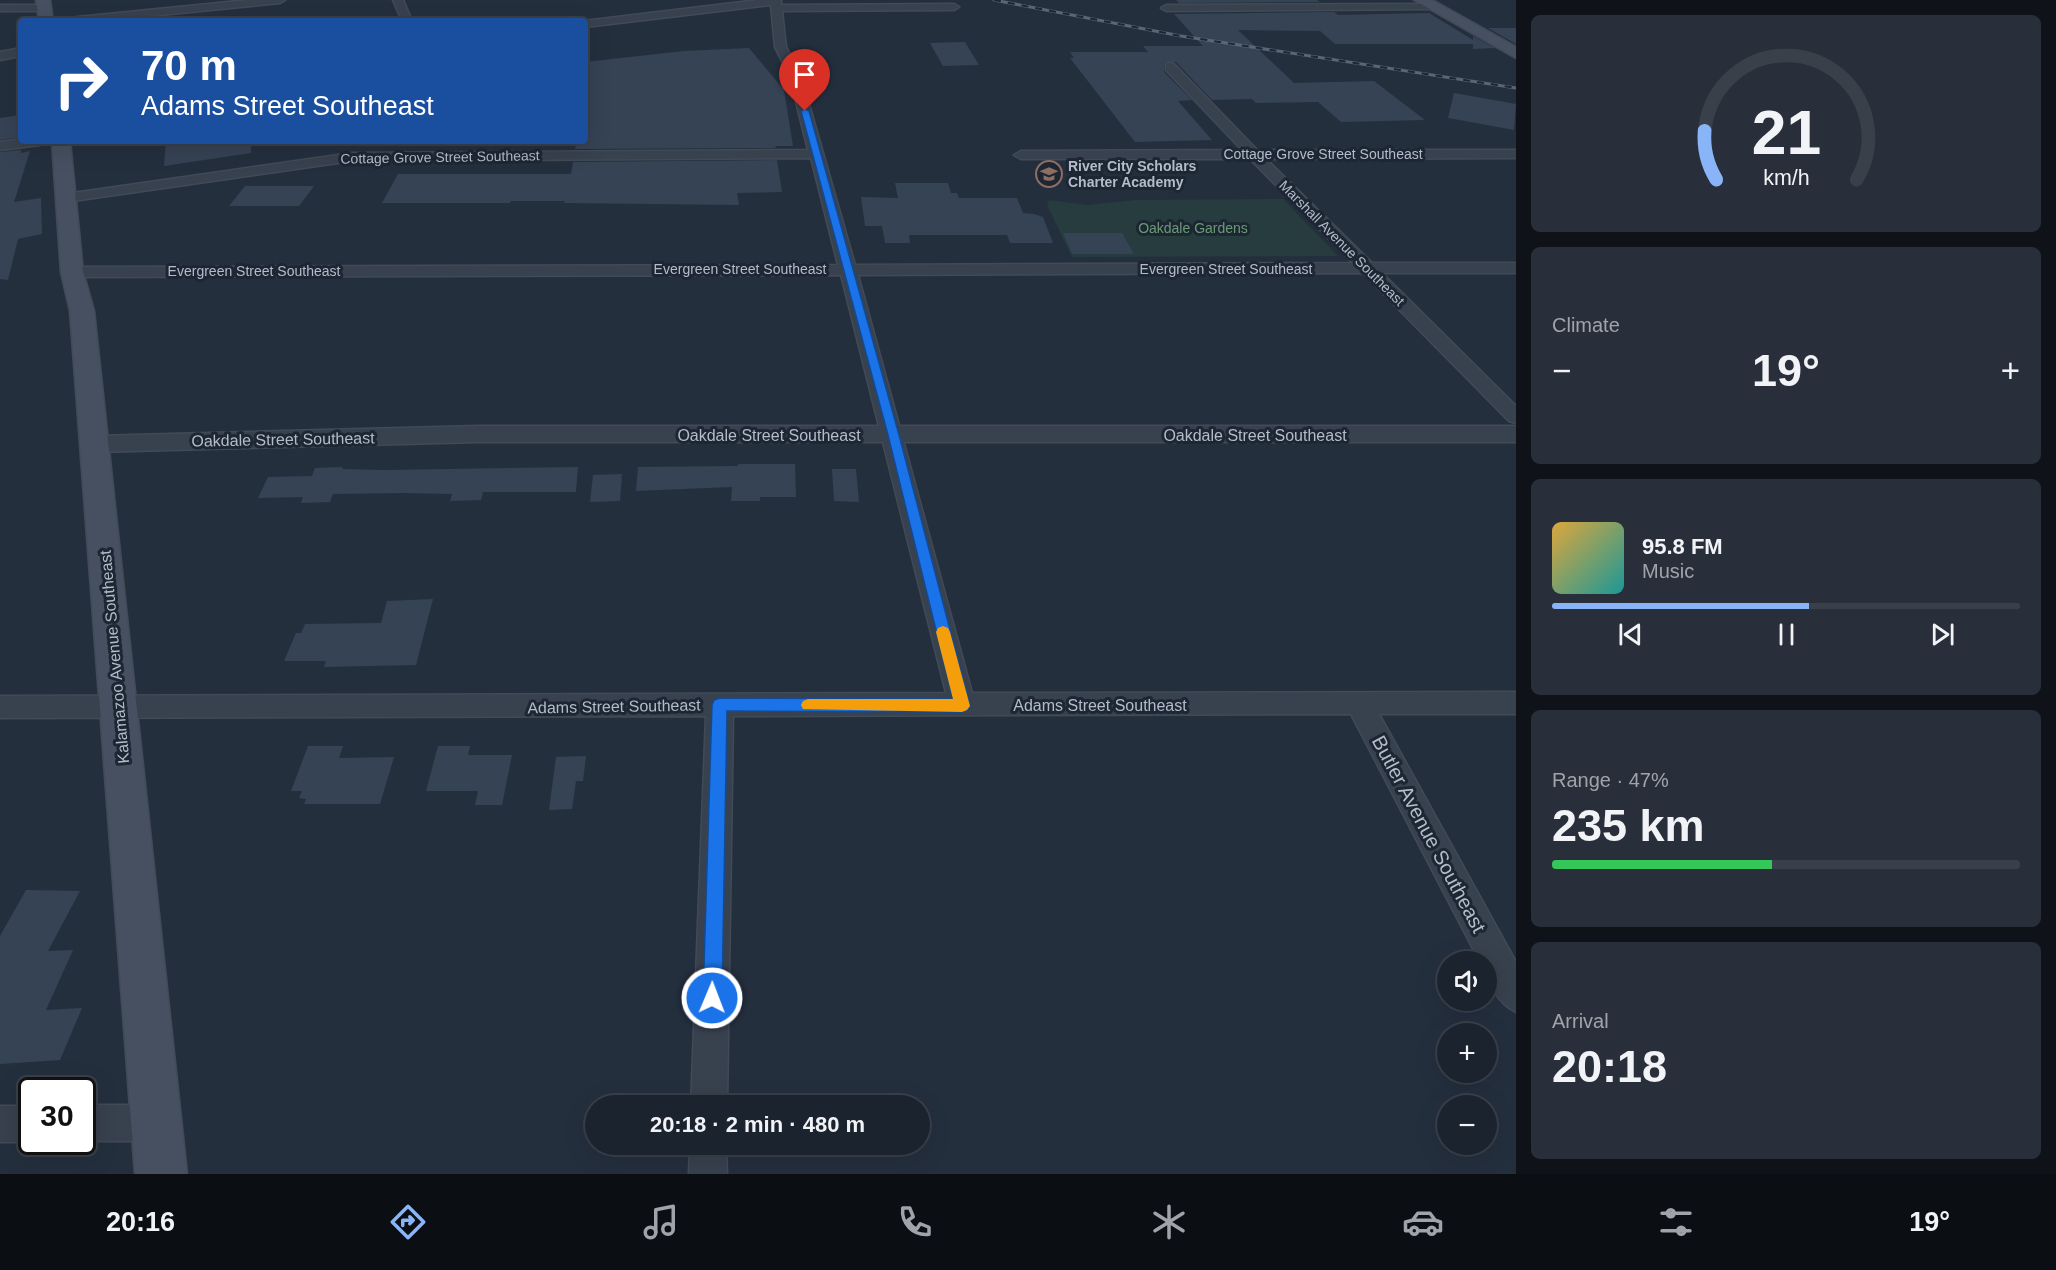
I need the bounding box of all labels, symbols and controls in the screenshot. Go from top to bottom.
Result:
icon: right [42,42,120,120]
text: 70 m [141,42,237,89]
pin [779,49,830,111]
icon: arrive [788,58,821,91]
text: Adams Street Southeast [141,91,434,121]
text: 21 [1751,99,1821,168]
street label: Cottage Grove Street Southeast [1223,146,1423,162]
street label: Cottage Grove Street Southeast [340,147,540,167]
place label: River City Scholars Charter Academy [1068,158,1197,190]
school or university icon: River City Scholars Charter Academy [1034,159,1064,189]
text: km/h [1763,167,1809,191]
street label: Marshall Avenue Southeast [1276,177,1408,309]
park label: Oakdale Gardens [1138,220,1248,236]
street label: Evergreen Street Southeast [654,261,826,277]
street label: Evergreen Street Southeast [1140,261,1312,277]
street label: Evergreen Street Southeast [168,263,340,279]
text: Climate [1552,314,1620,336]
text: 19° [1752,345,1820,396]
text: − [1552,352,1571,389]
text: + [2001,352,2020,389]
street label: Oakdale Street Southeast [677,427,861,444]
street label: Oakdale Street Southeast [1163,427,1347,444]
street label: Oakdale Street Southeast [191,429,375,450]
text: 95.8 FM [1642,534,1723,559]
street label: Kalamazoo Avenue Southeast [97,549,132,764]
text: Music [1642,560,1694,582]
icon: previous [1614,618,1647,651]
icon: pause [1770,618,1803,651]
icon: next [1926,618,1959,651]
street label: Adams Street Southeast [527,696,701,717]
street label: Adams Street Southeast [1013,697,1187,714]
street label: Butler Avenue Southeast [1368,732,1491,937]
text: Range · 47% [1552,769,1669,791]
text: 235 km [1552,800,1705,851]
map controls [1437,951,1497,1155]
button: sound [1437,951,1497,1011]
position arrow [680,966,744,1030]
text: Arrival [1552,1010,1609,1032]
button: + [1437,1023,1497,1083]
text: 20:18 [1552,1041,1667,1092]
speed limit sign: 30 [18,1077,96,1155]
button: − [1437,1095,1497,1155]
text: 20:18 · 2 min · 480 m [650,1112,865,1137]
icon: directions [387,1201,429,1243]
icon: music [640,1201,682,1243]
icon: phone [894,1201,936,1243]
icon: climate [1148,1201,1190,1243]
icon: car [1402,1201,1444,1243]
icon: filters [1655,1201,1697,1243]
text: 20:16 [106,1207,175,1237]
text: 19° [1909,1207,1950,1237]

